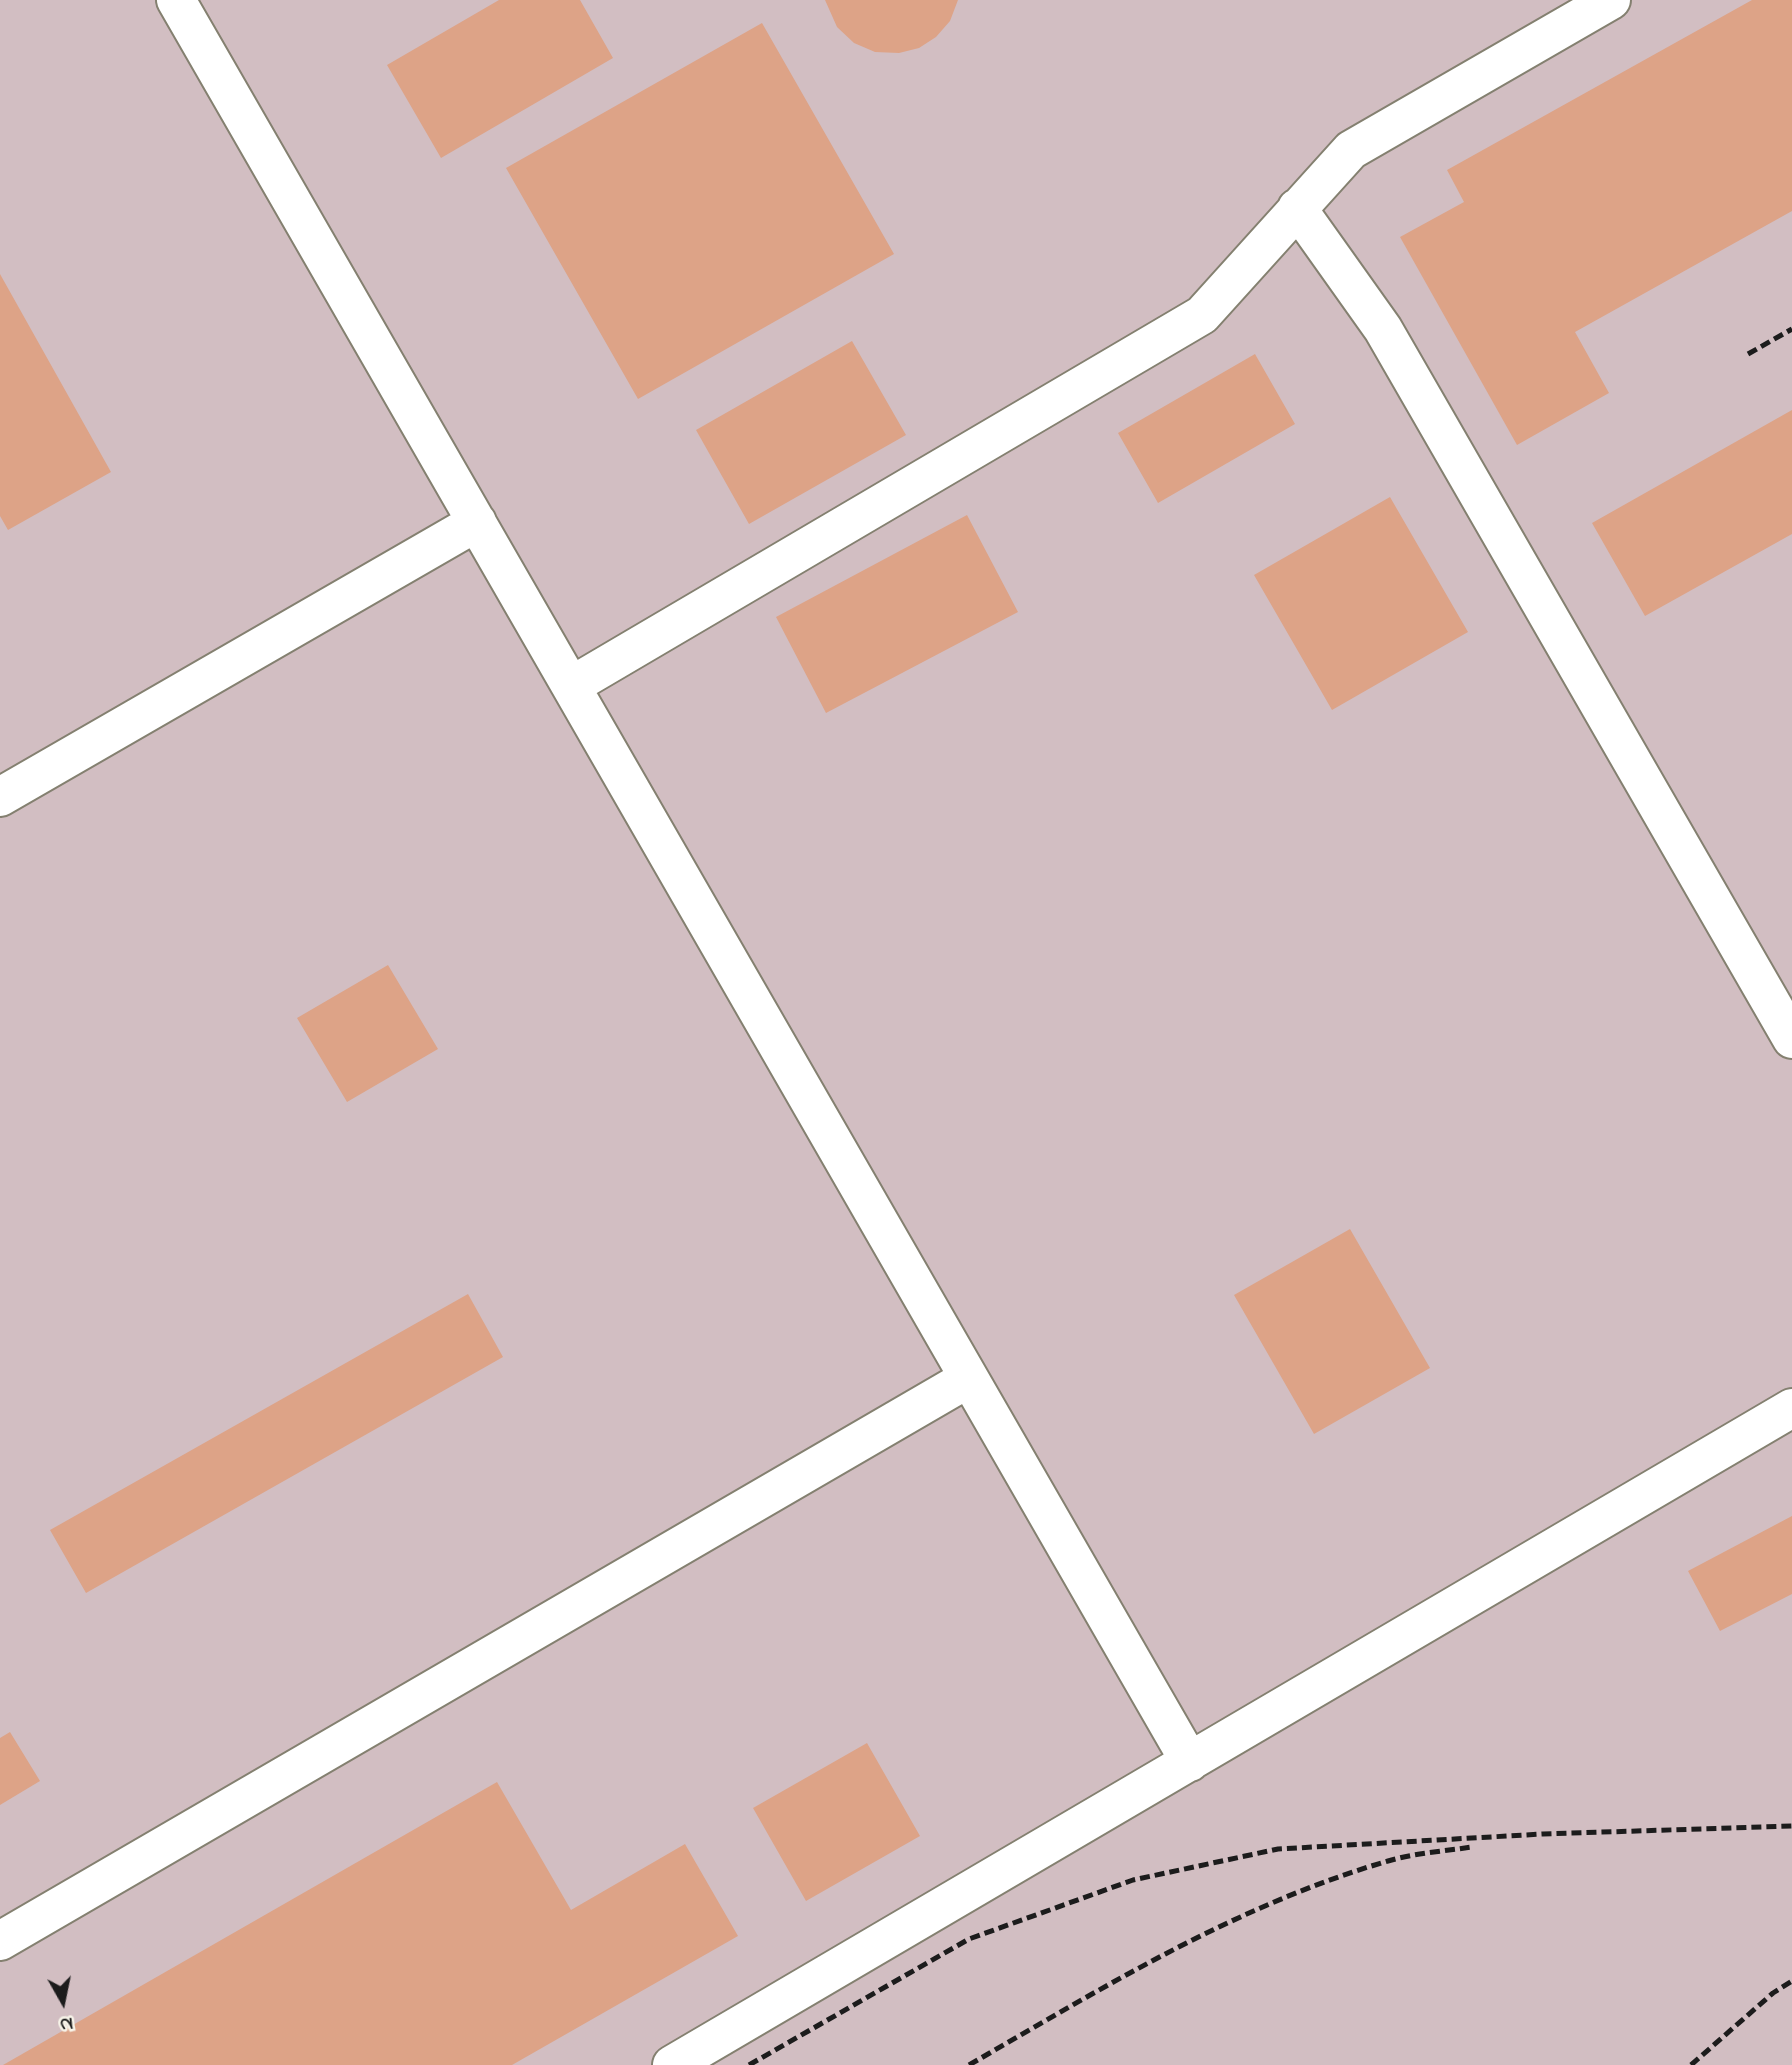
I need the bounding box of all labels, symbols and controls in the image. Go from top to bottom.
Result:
north arrow [28,1967,98,2037]
text: N [58,2009,75,2038]

